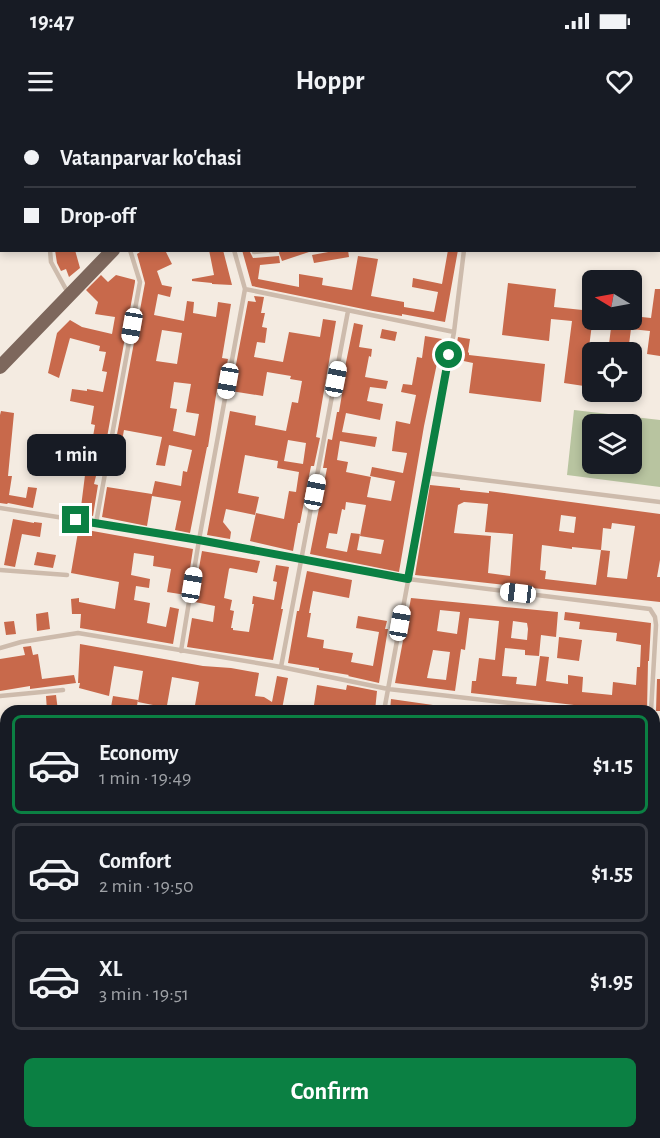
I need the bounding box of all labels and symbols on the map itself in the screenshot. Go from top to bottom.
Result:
north arrow [582,270,642,330]
car [120,307,144,345]
route start [435,341,462,368]
car [324,360,348,398]
car [216,362,240,400]
callout: 1 min [26,433,125,475]
car [303,473,327,511]
route end [62,506,89,533]
car [180,566,204,604]
car [499,582,537,604]
car [388,604,412,642]

